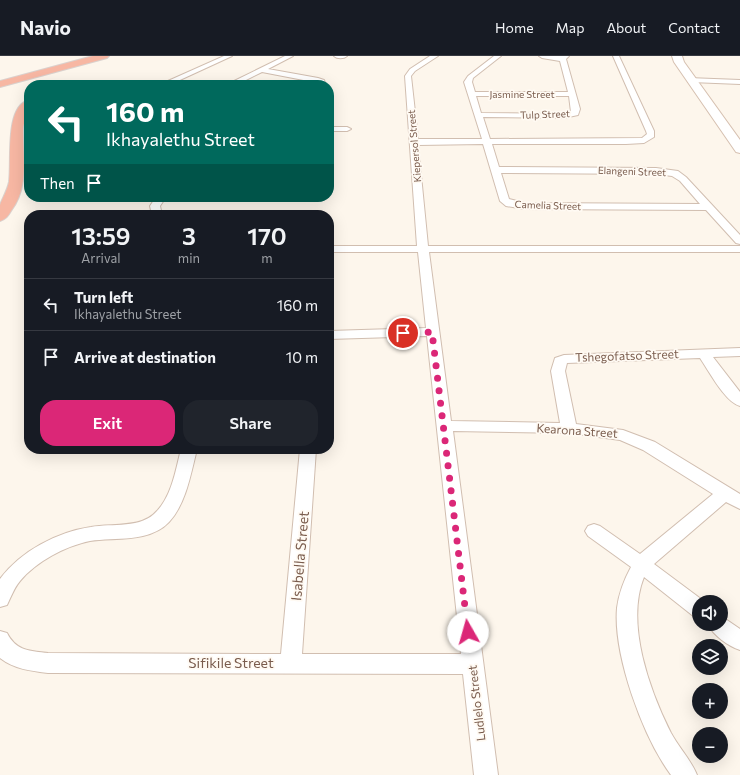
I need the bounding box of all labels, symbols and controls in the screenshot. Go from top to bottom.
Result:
text: Navio [20,16,71,39]
text: Home [495,19,534,36]
text: Map [556,19,584,36]
text: About [606,19,646,36]
text: Contact [668,19,720,36]
street label: Jasmine Street [489,88,555,100]
text: 160 m [106,94,184,128]
icon: left [40,96,92,148]
street label: Tulp Street [520,107,570,121]
street label: Kiepersol Street [405,109,423,183]
text: Ikhayalethu Street [106,128,255,150]
street label: Elangeni Street [598,164,666,178]
icon: arrive [83,172,105,194]
text: Then [40,174,75,192]
street label: Camelia Street [515,198,581,212]
text: 13:59 [71,221,131,250]
text: 3 [182,221,196,250]
text: 170 [247,221,287,250]
text: Arrival [81,250,121,266]
text: min [178,250,200,266]
text: m [261,250,273,266]
text: Turn left [74,288,133,306]
icon: left [40,294,62,316]
text: 160 m [277,296,318,314]
text: Ikhayalethu Street [74,306,182,322]
pin [386,316,420,350]
icon: arrive [392,322,414,344]
icon: arrive [40,346,62,368]
street label: Tshegofatso Street [575,346,679,364]
text: Arrive at destination [74,348,216,366]
text: 10 m [286,348,318,366]
button: Exit [40,400,175,446]
button: Share [183,400,318,446]
street label: Kearona Street [536,420,618,440]
street label: Isabella Street [287,510,312,602]
map controls [692,595,728,763]
button: sound [692,595,728,631]
position arrow [447,611,489,653]
button: layers [692,639,728,675]
street label: Sifikile Street [188,654,274,671]
street label: Ludlelo Street [464,664,488,742]
button: + [692,683,728,719]
button: − [692,727,728,763]

